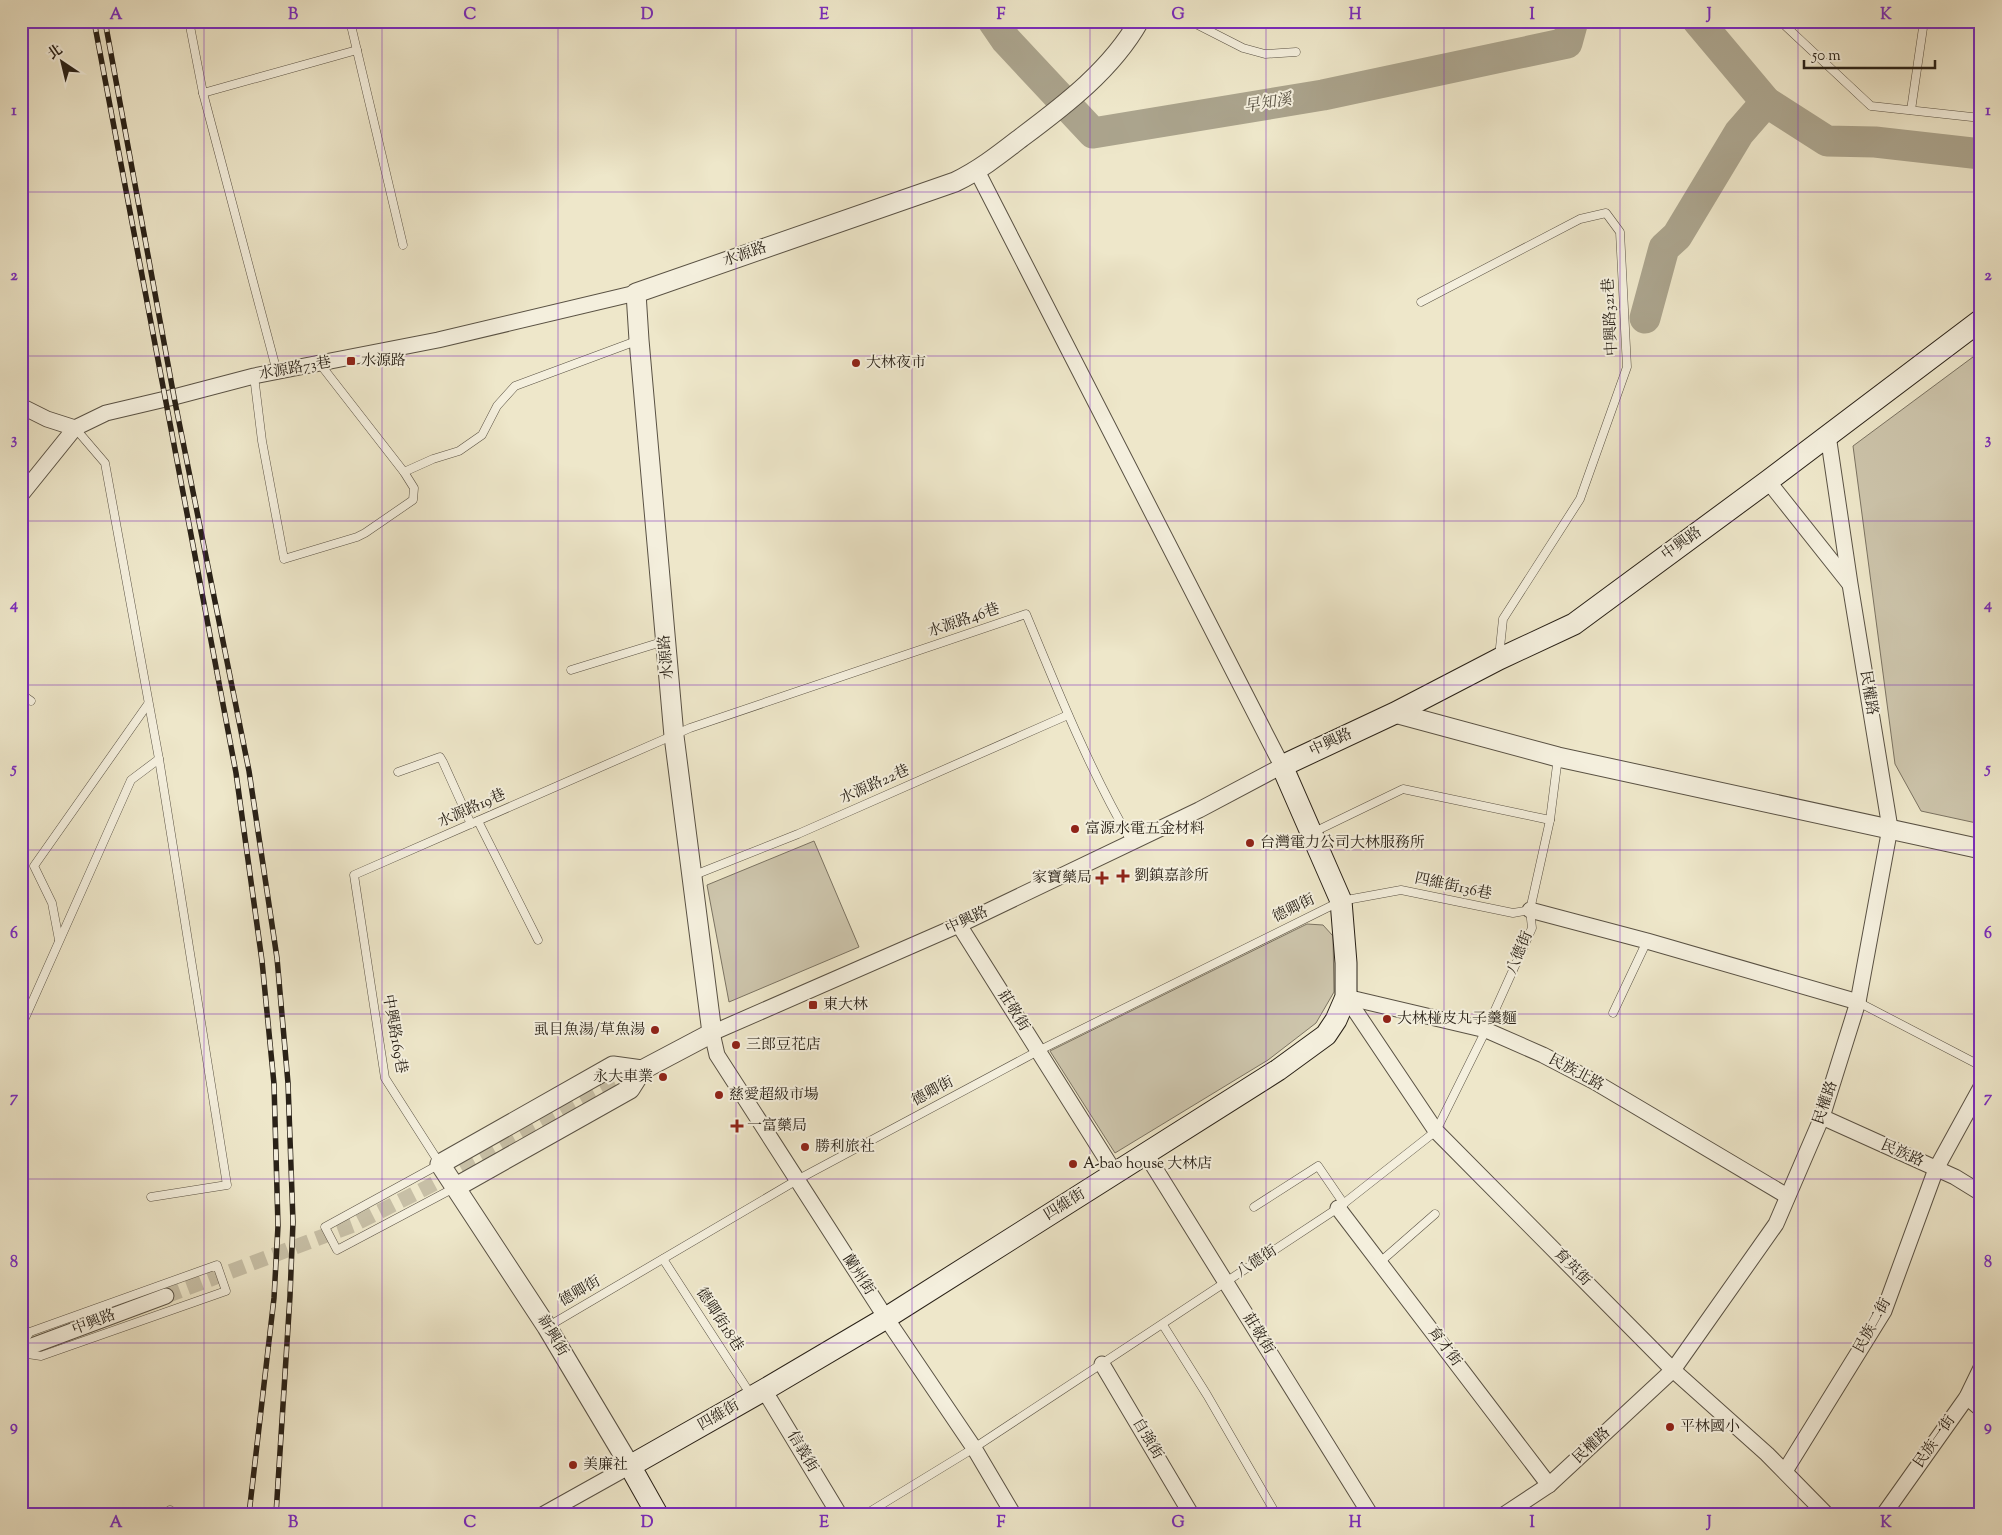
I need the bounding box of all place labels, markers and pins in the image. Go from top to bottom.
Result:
place label: 水源路 [361,351,406,372]
place label: 大林夜市 [866,353,926,374]
marker: 水源路 [345,355,357,367]
marker: 大林夜市 [850,357,862,369]
place label: 富源水電五金材料 [1085,819,1205,840]
marker: 富源水電五金材料 [1069,823,1081,835]
place label: 台灣電力公司大林服務所 [1260,833,1425,854]
marker: 台灣電力公司大林服務所 [1244,837,1256,849]
place label: 劉鎮嘉診所 [1134,866,1209,887]
place label: 家寶藥局 [1032,868,1092,889]
marker: 劉鎮嘉診所 [1116,869,1130,883]
marker: 家寶藥局 [1096,872,1108,884]
place label: 東大林 [823,995,868,1016]
marker: 東大林 [807,999,819,1011]
place label: 大林椪皮丸子羹麵 [1397,1009,1517,1030]
marker: 大林椪皮丸子羹麵 [1381,1013,1393,1025]
place label: 虱目魚湯/草魚湯 [534,1020,645,1041]
marker: 虱目魚湯/草魚湯 [649,1024,661,1036]
place label: 三郎豆花店 [746,1035,821,1056]
marker: 三郎豆花店 [730,1039,742,1051]
place label: 永大車業 [593,1067,653,1088]
marker: 永大車業 [657,1071,669,1083]
place label: 慈愛超級市場 [729,1085,819,1106]
marker: 慈愛超級市場 [713,1089,725,1101]
place label: 一富藥局 [747,1116,807,1137]
marker: 一富藥局 [731,1120,743,1132]
place label: 勝利旅社 [815,1137,875,1158]
marker: 勝利旅社 [799,1141,811,1153]
place label: A-bao house 大林店 [1083,1154,1212,1175]
marker: A-bao house 大林店 [1067,1158,1079,1170]
place label: 平林國小 [1680,1417,1740,1438]
marker: 平林國小 [1664,1421,1676,1433]
place label: 美廉社 [583,1455,628,1476]
marker: 美廉社 [567,1459,579,1471]

